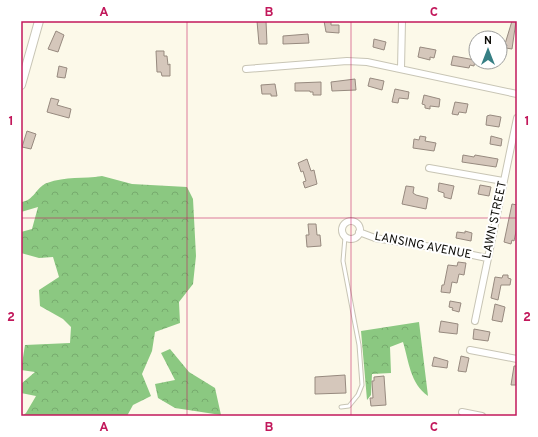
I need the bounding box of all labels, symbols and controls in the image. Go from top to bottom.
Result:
text: A [99,5,109,21]
text: B [265,5,274,21]
text: C [430,5,438,21]
north arrow [468,30,508,70]
text: N [484,34,492,48]
text: 1 [8,114,14,130]
text: 1 [524,114,530,130]
street label: LAWN STREET [479,180,511,260]
street label: LANSING AVENUE [373,229,473,263]
text: 2 [7,310,15,326]
text: 2 [523,310,531,326]
text: A [99,420,109,436]
text: B [265,420,274,436]
text: C [430,420,438,436]

